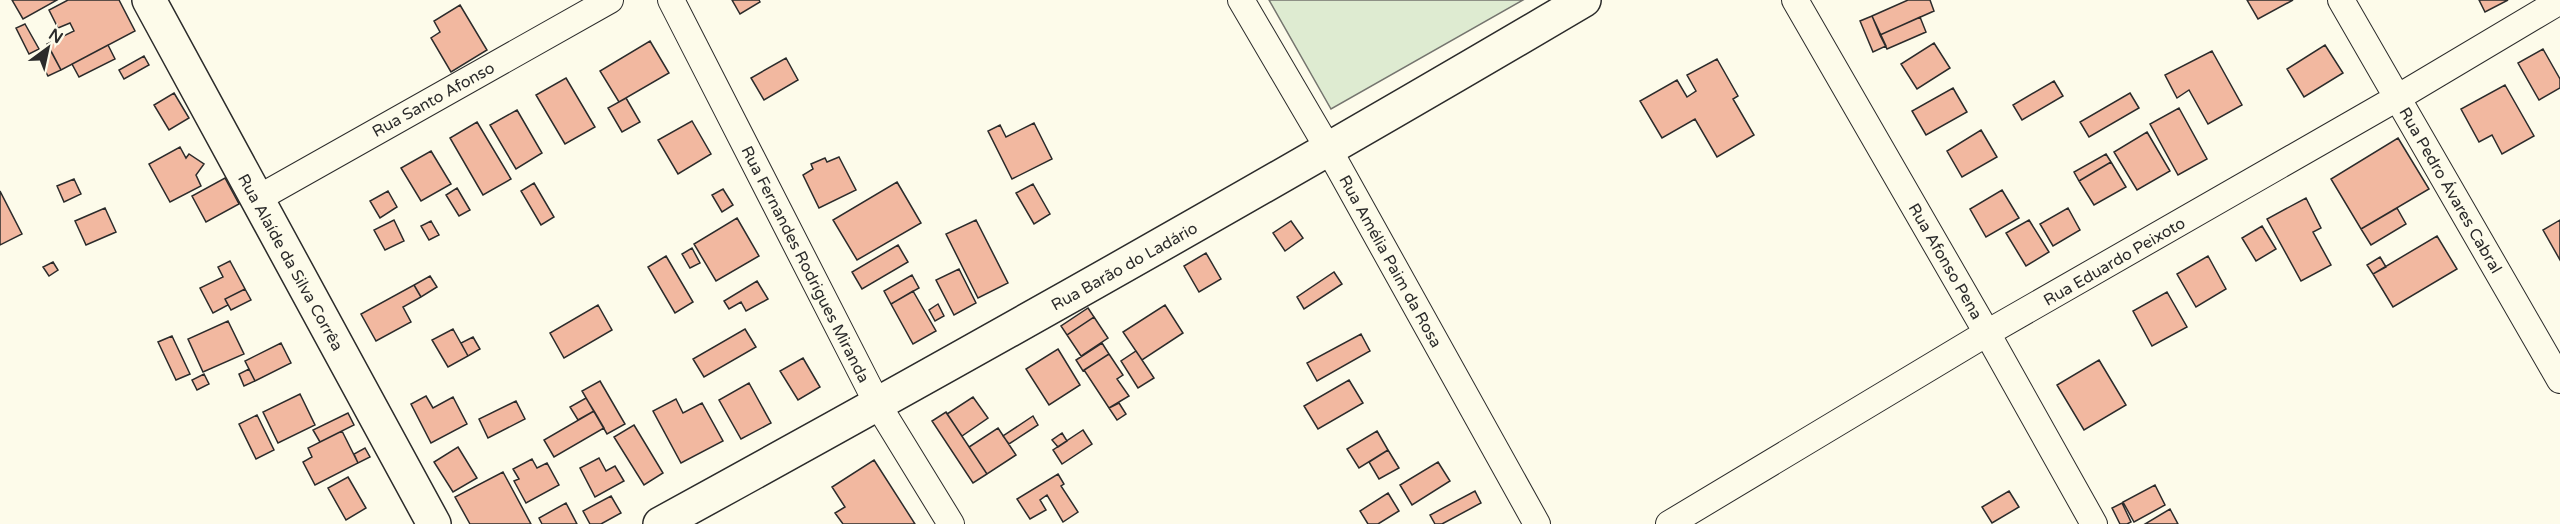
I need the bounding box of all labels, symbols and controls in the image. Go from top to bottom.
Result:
north arrow [18,18,78,78]
text: N [45,24,66,48]
street label: Rua Santo Afonso [369,58,498,142]
street label: Rua Pedro Ávares Cabral [2394,104,2506,277]
street label: Rua Fernandes Rodrigues Miranda [736,143,874,386]
street label: Rua Alaíde da Silva Corrêa [233,170,347,355]
street label: Rua Amélia Paim da Rosa [1334,172,1446,351]
street label: Rua Afonso Pena [1904,200,1987,323]
street label: Rua Eduardo Peixoto [2040,213,2189,311]
street label: Rua Barão do Ladário [1048,218,1201,315]

